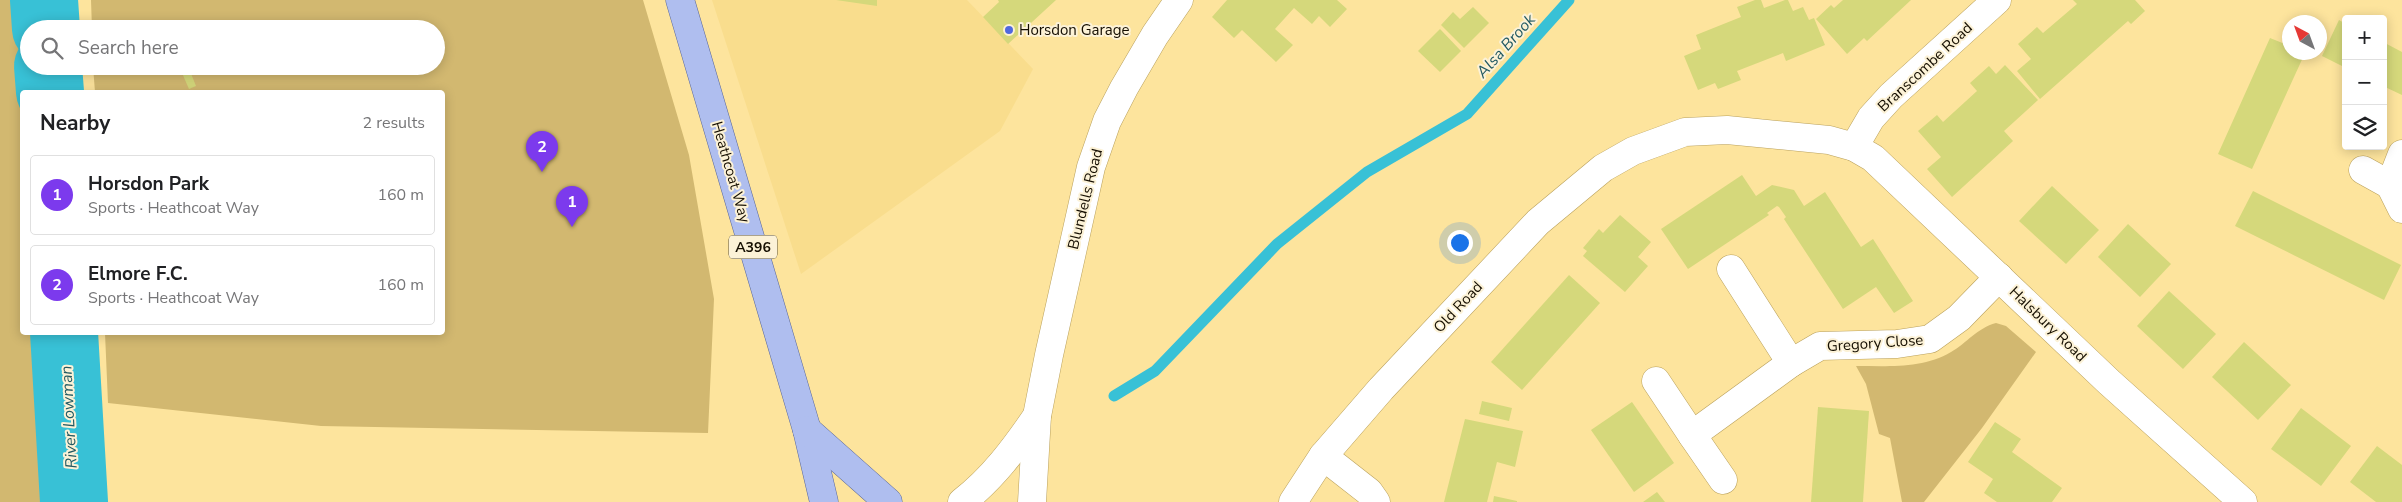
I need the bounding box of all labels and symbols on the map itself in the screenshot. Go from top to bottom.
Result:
water label: Alsa Brook [1471,9,1541,83]
north arrow [2282,15,2327,60]
street label: Branscombe Road [1873,18,1977,116]
place label: Horsdon Garage [1019,20,1130,40]
marker: Horsdon Garage [1003,24,1015,36]
street label: Heathcoat Way [707,119,755,225]
pin: 2 [526,131,558,172]
street label: Blundells Road [1063,147,1107,251]
pin: 1 [556,186,588,227]
your location [1447,230,1473,256]
road number: A396 [729,236,777,258]
street label: Old Road [1429,277,1487,337]
street label: Halsbury Road [2005,282,2091,366]
street label: Gregory Close [1826,330,1924,356]
water label: River Lowman [55,365,83,469]

